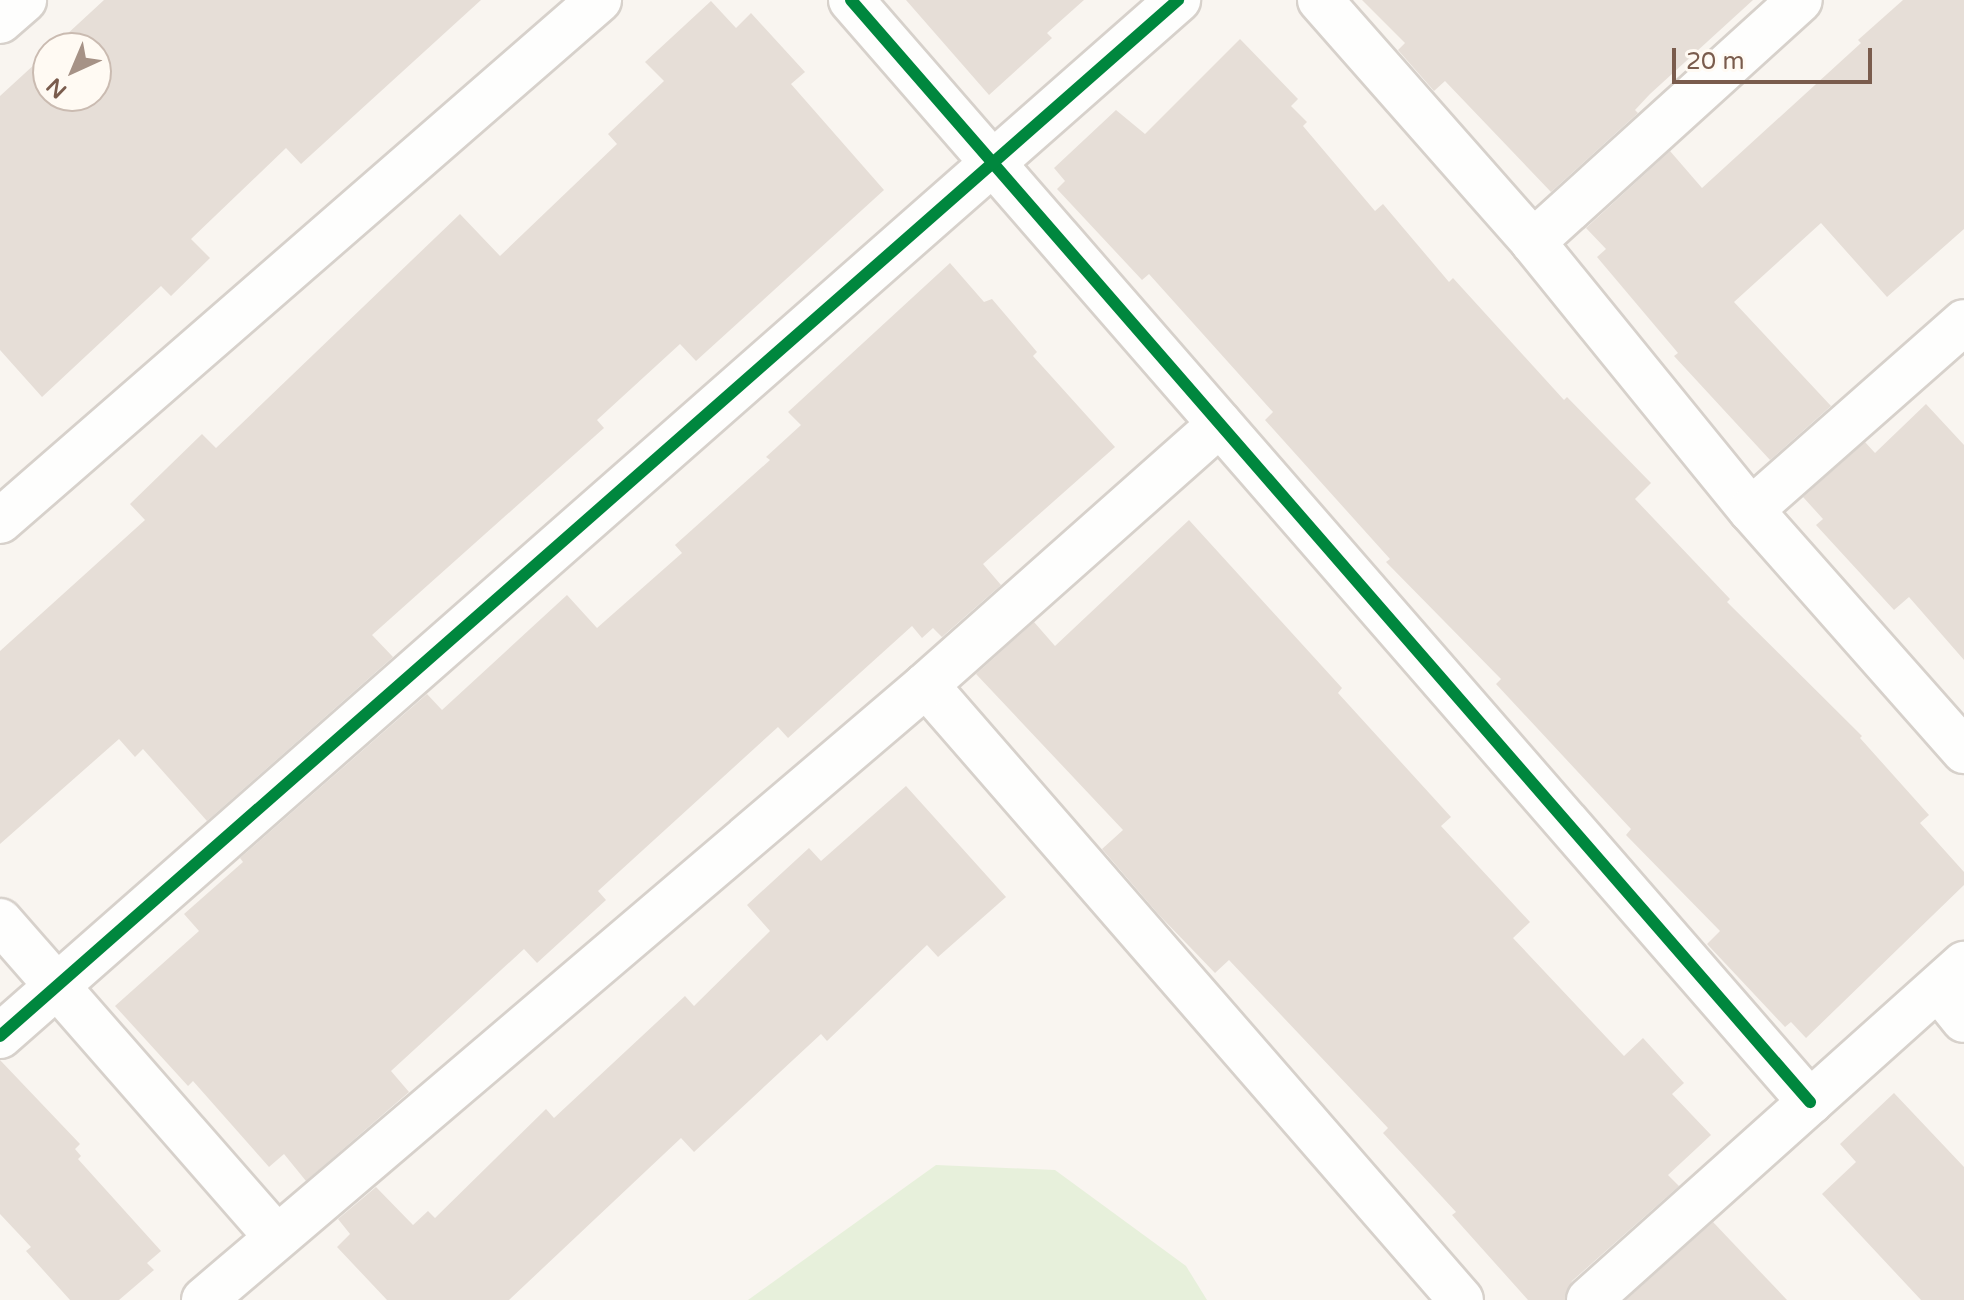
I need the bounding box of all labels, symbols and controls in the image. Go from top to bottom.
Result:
north arrow [32,32,112,112]
scale bar [1676,32,1876,82]
text: 20 m [1686,47,1744,76]
text: N [41,72,72,103]

